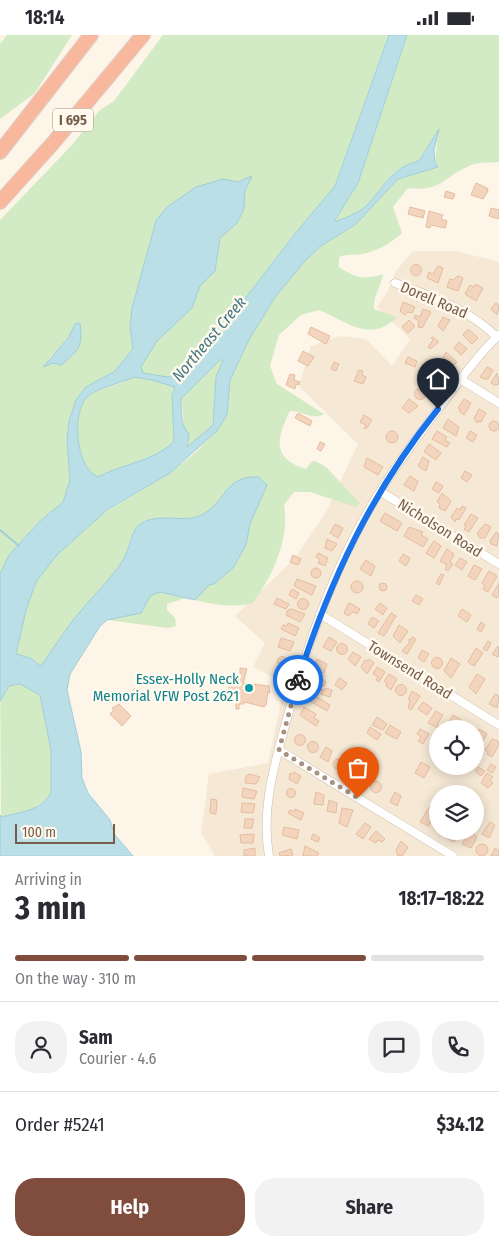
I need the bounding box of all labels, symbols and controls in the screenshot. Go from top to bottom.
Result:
text: 18:14 [25,6,65,29]
road number: I 695 [53,109,93,131]
street label: Dorell Road [398,278,470,322]
water label: Northeast Creek [168,293,250,385]
pin [417,358,459,409]
icon: home [424,365,452,393]
street label: Nicholson Road [395,495,485,561]
street label: Townsend Road [364,637,456,703]
courier [273,655,323,705]
icon: bike [284,666,312,694]
place label: Essex-Holly Neck Memorial VFW Post 2621 [93,670,239,705]
marker: Essex-Holly Neck Memorial VFW Post 2621 [243,682,255,694]
map controls [429,720,484,840]
button: locate [429,720,484,775]
pin [337,747,379,798]
icon: bag [344,754,372,782]
button: layers [429,785,484,840]
scale bar [15,821,115,844]
text: 100 m [22,824,56,841]
text: Arriving in [15,870,82,889]
text: 18:17–18:22 [398,887,484,910]
text: 3 min [15,889,86,927]
text: On the way · 310 m [15,969,136,988]
button: person [15,1021,67,1073]
button: chat [368,1021,420,1073]
button: phone [432,1021,484,1073]
text: Sam [79,1026,113,1049]
text: Courier · 4.6 [79,1049,157,1068]
text: Order #5241 [15,1113,105,1136]
text: $34.12 [437,1113,484,1136]
button: Help [15,1178,245,1236]
button: Share [255,1178,484,1236]

